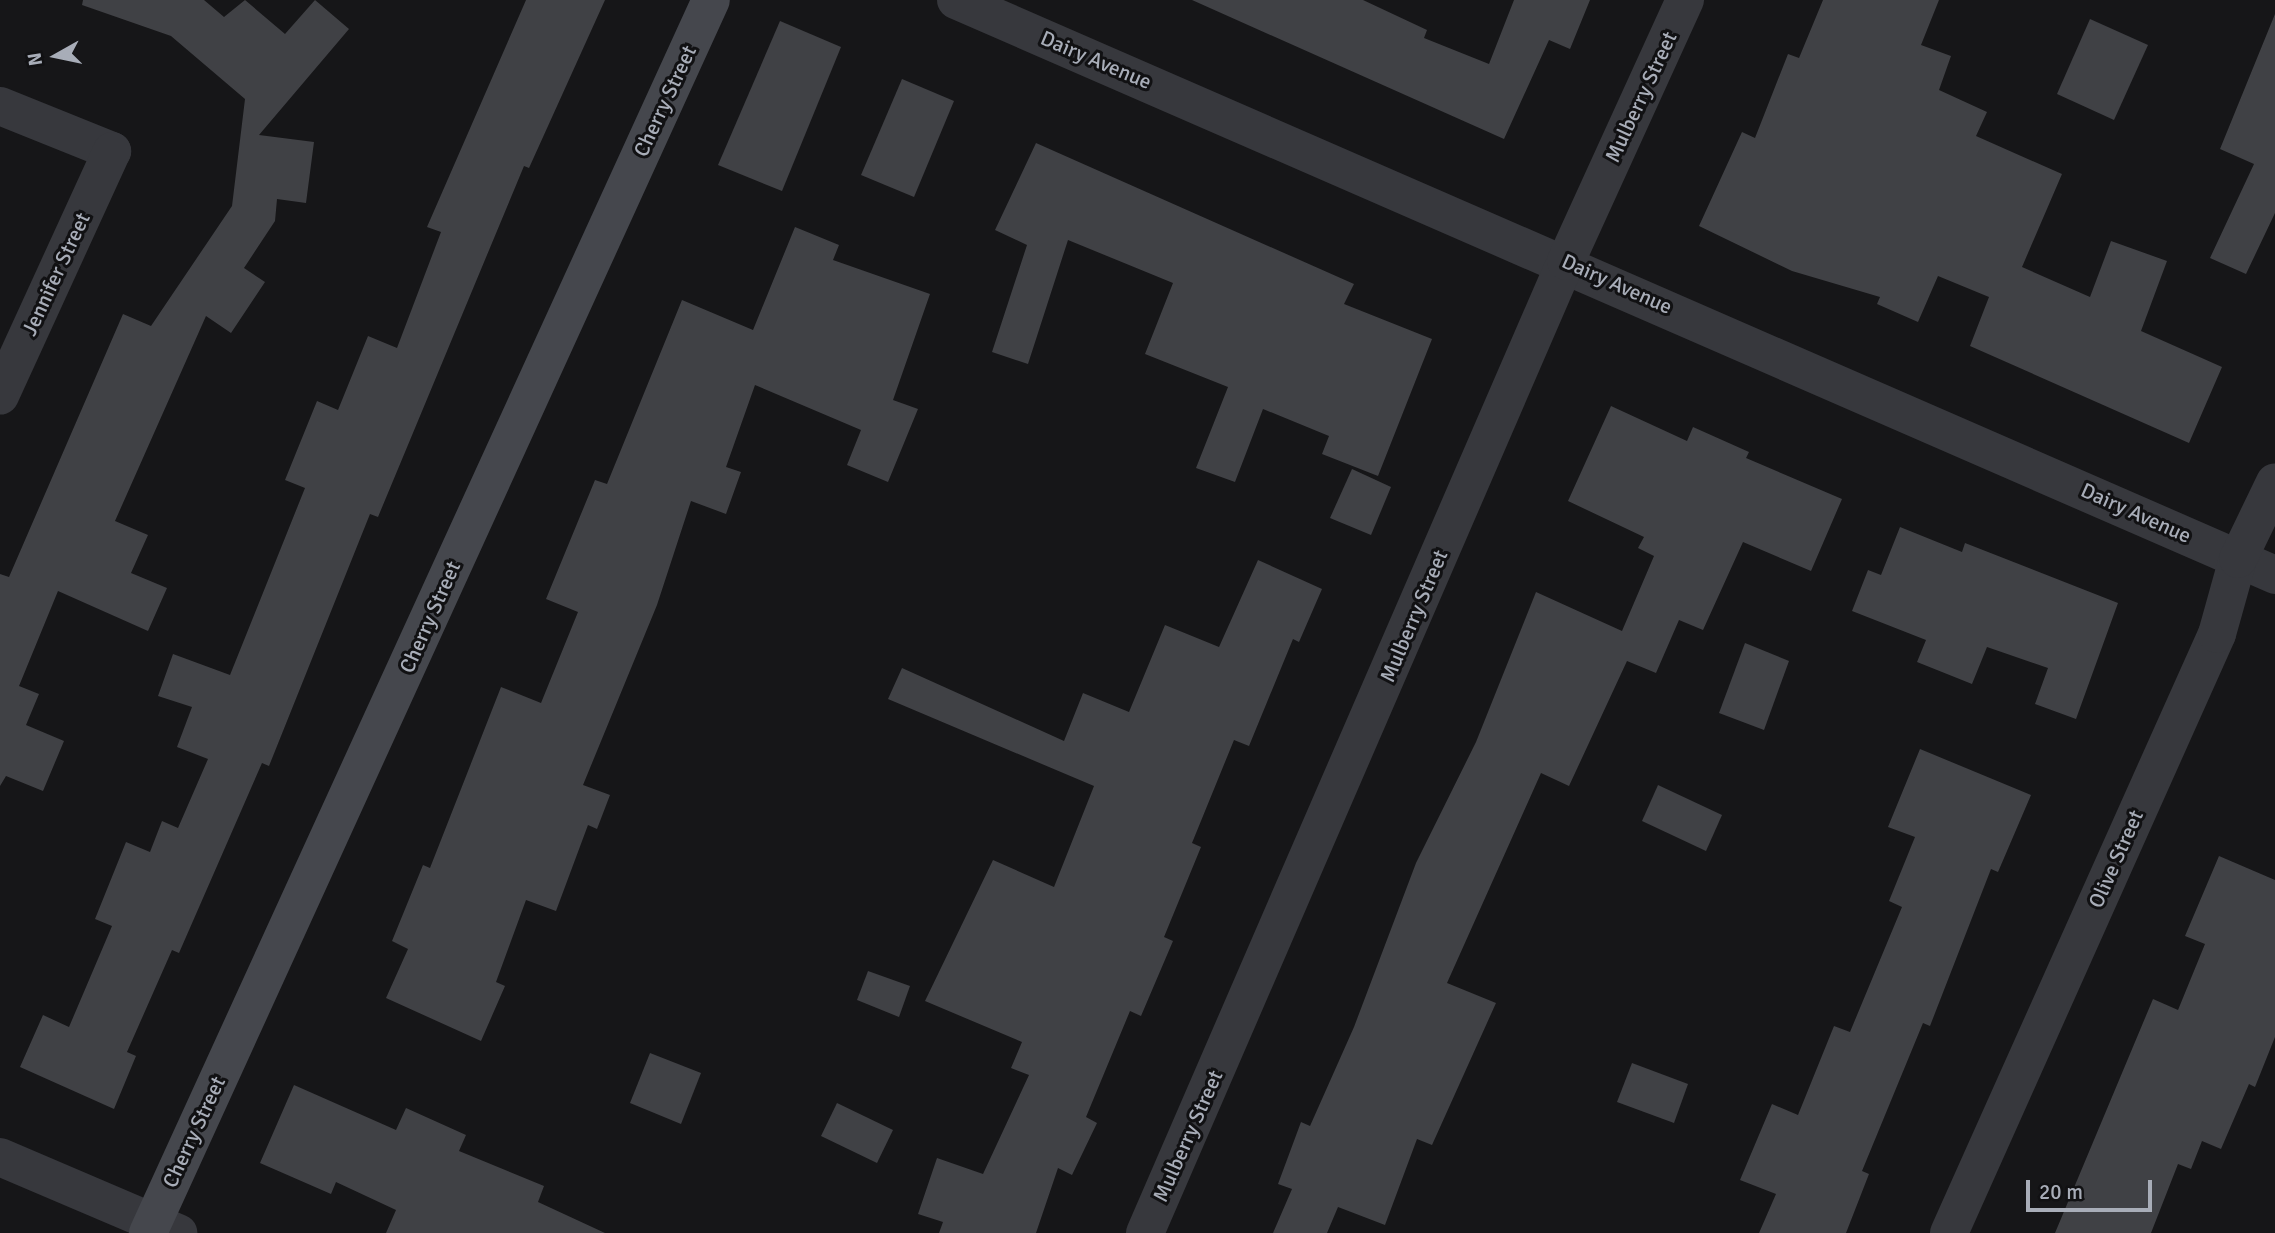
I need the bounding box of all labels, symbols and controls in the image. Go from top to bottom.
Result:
north arrow [21,21,91,91]
street label: Dairy Avenue [1037,25,1155,95]
street label: Mulberry Street [1600,28,1682,166]
street label: Cherry Street [628,41,702,161]
text: N [22,51,48,68]
street label: Jennifer Street [17,208,95,340]
street label: Dairy Avenue [1558,248,1676,320]
street label: Dairy Avenue [2077,477,2195,549]
street label: Mulberry Street [1375,546,1453,686]
street label: Cherry Street [394,557,466,677]
street label: Olive Street [2083,806,2149,912]
street label: Mulberry Street [1148,1066,1228,1206]
street label: Cherry Street [157,1072,231,1192]
scale bar [2030,1166,2156,1210]
text: 20 m [2039,1179,2083,1205]

